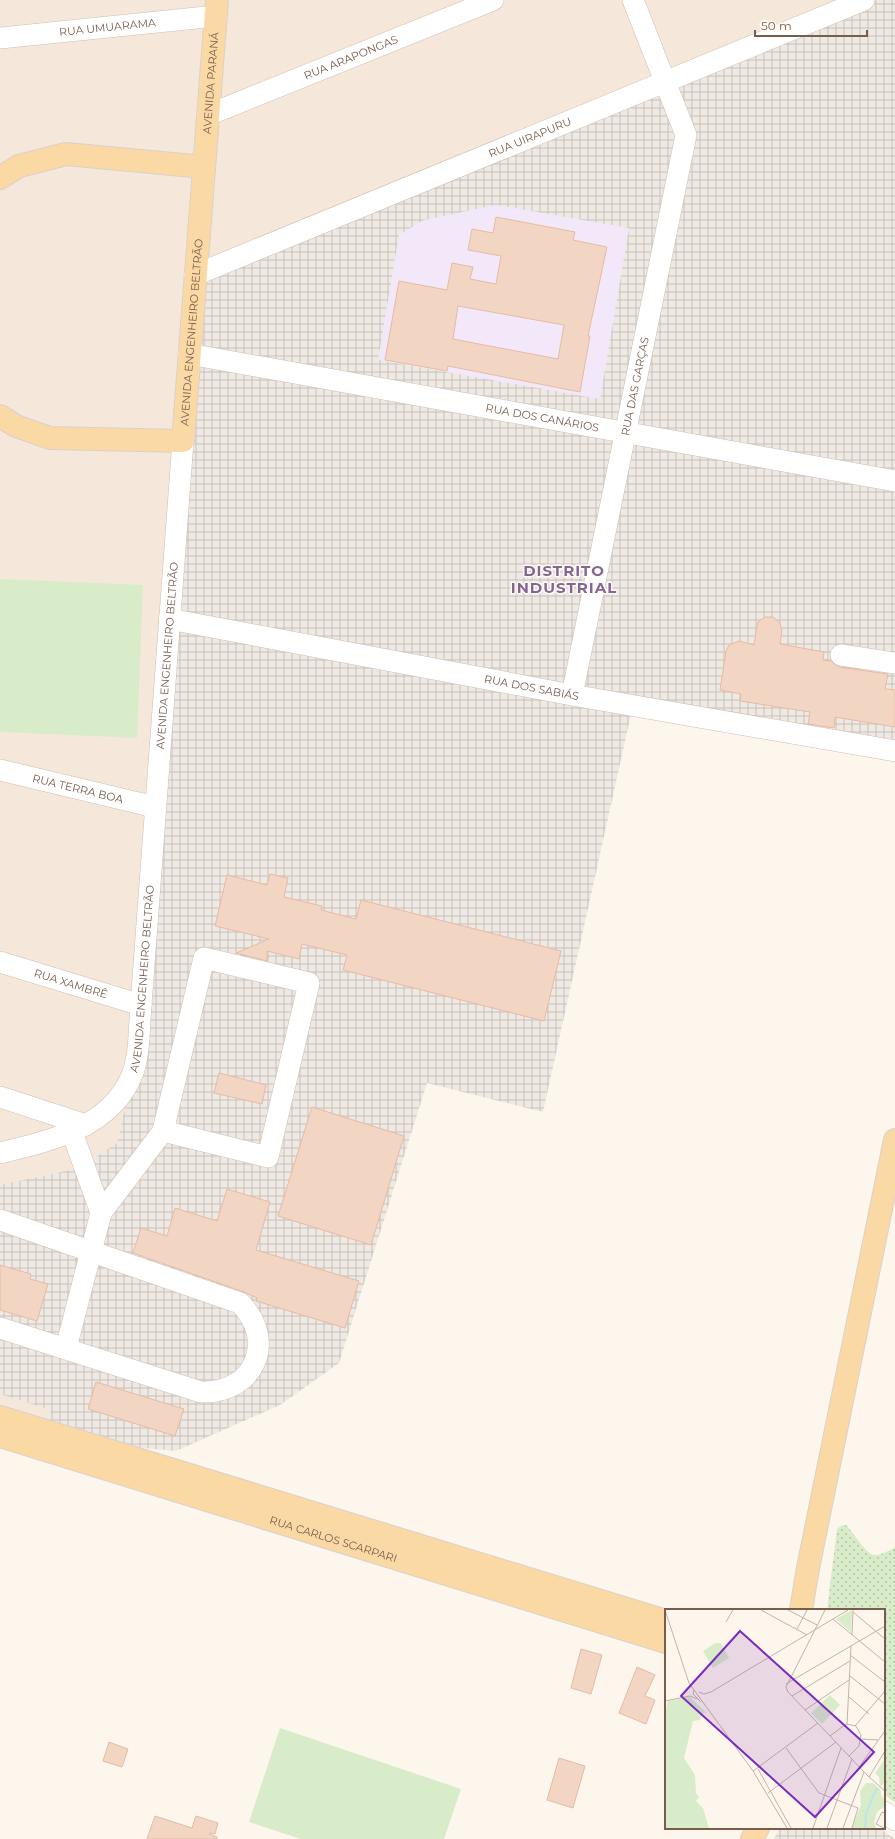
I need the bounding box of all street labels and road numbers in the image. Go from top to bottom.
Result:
street label: RUA UMUARAMA [58,15,157,39]
street label: AVENIDA PARANÁ [200,31,222,135]
street label: RUA ARAPONGAS [302,32,400,83]
street label: RUA UIRAPURU [486,114,573,161]
street label: AVENIDA ENGENHEIRO BELTRÃO [177,238,206,426]
street label: RUA DAS GARÇAS [618,335,652,437]
street label: RUA DOS CANÁRIOS [485,400,600,435]
street label: AVENIDA ENGENHEIRO BELTRÃO [153,561,181,750]
street label: RUA DOS SABIÁS [483,672,580,703]
street label: RUA TERRA BOA [31,771,125,806]
street label: AVENIDA ENGENHEIRO BELTRÃO [127,885,157,1074]
street label: RUA XAMBRÊ [32,966,109,1001]
street label: RUA CARLOS SCARPARI [268,1513,399,1565]

